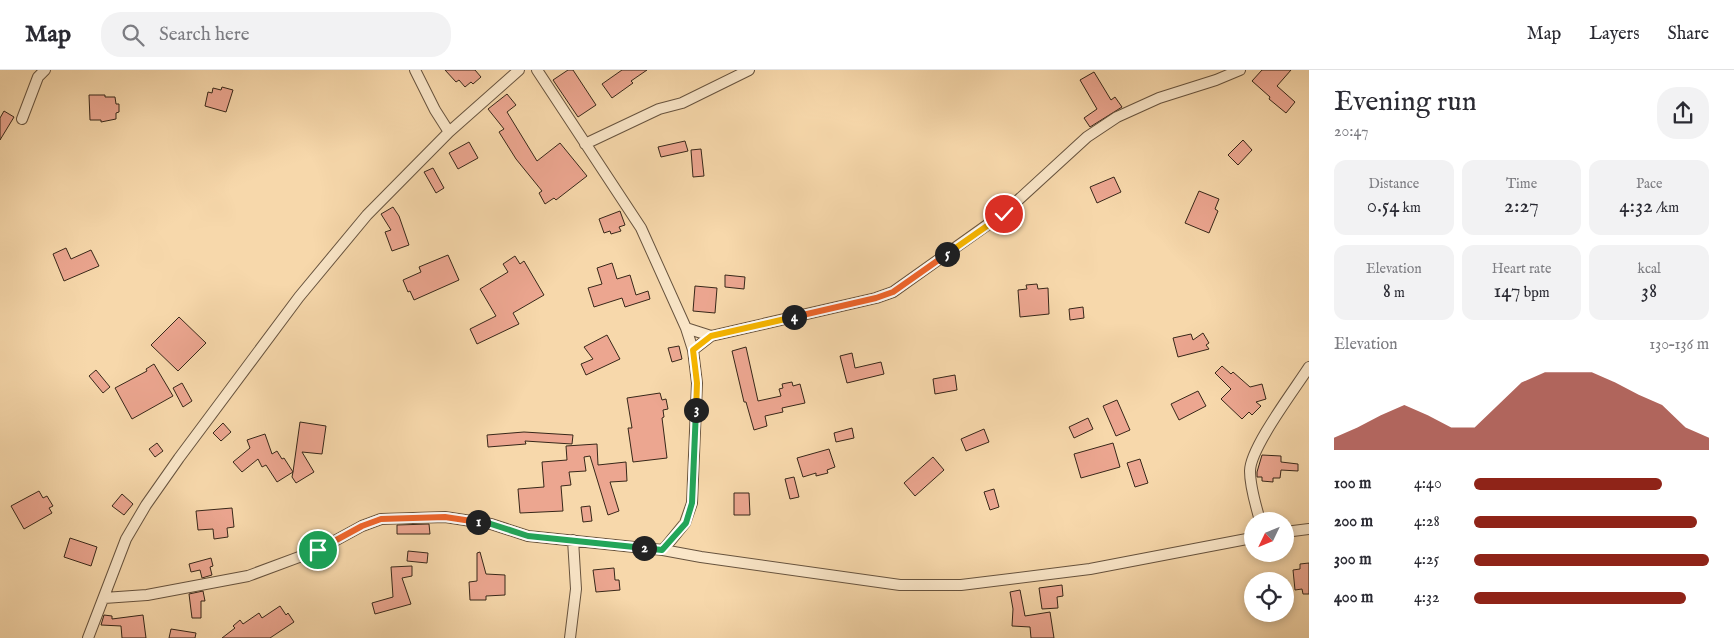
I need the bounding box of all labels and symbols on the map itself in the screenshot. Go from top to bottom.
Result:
pin [983,193,1025,235]
pin: 5 [934,242,960,266]
pin: 4 [782,304,806,330]
pin: 3 [684,398,708,422]
pin: 1 [466,510,490,534]
north arrow [1244,512,1294,562]
pin [297,529,339,571]
pin: 2 [632,536,656,560]

